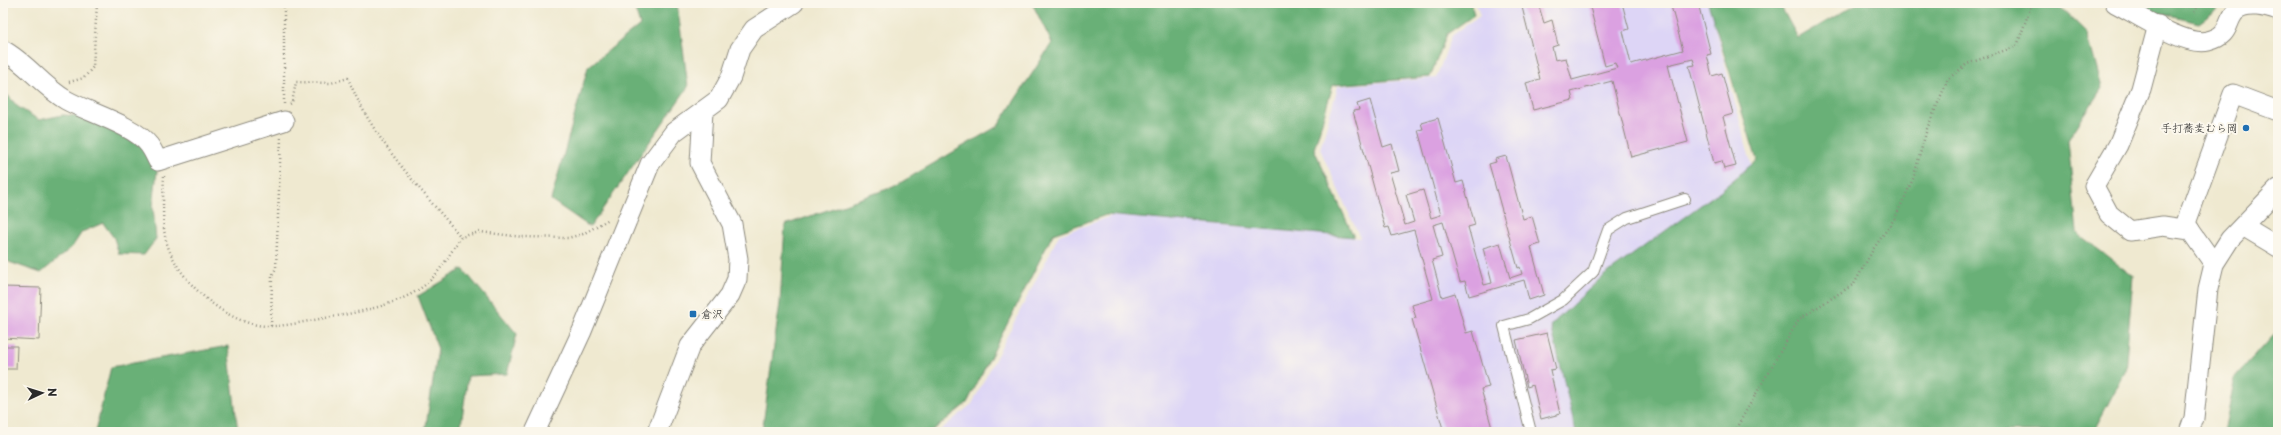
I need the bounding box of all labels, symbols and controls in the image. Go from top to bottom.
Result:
place label: 手打蕎麦むら岡 [2161,119,2238,136]
marker: 手打蕎麦むら岡 [2241,123,2251,133]
place label: 倉沢 [701,305,723,322]
marker: 倉沢 [688,309,698,319]
north arrow [22,373,62,413]
text: N [44,387,61,397]

